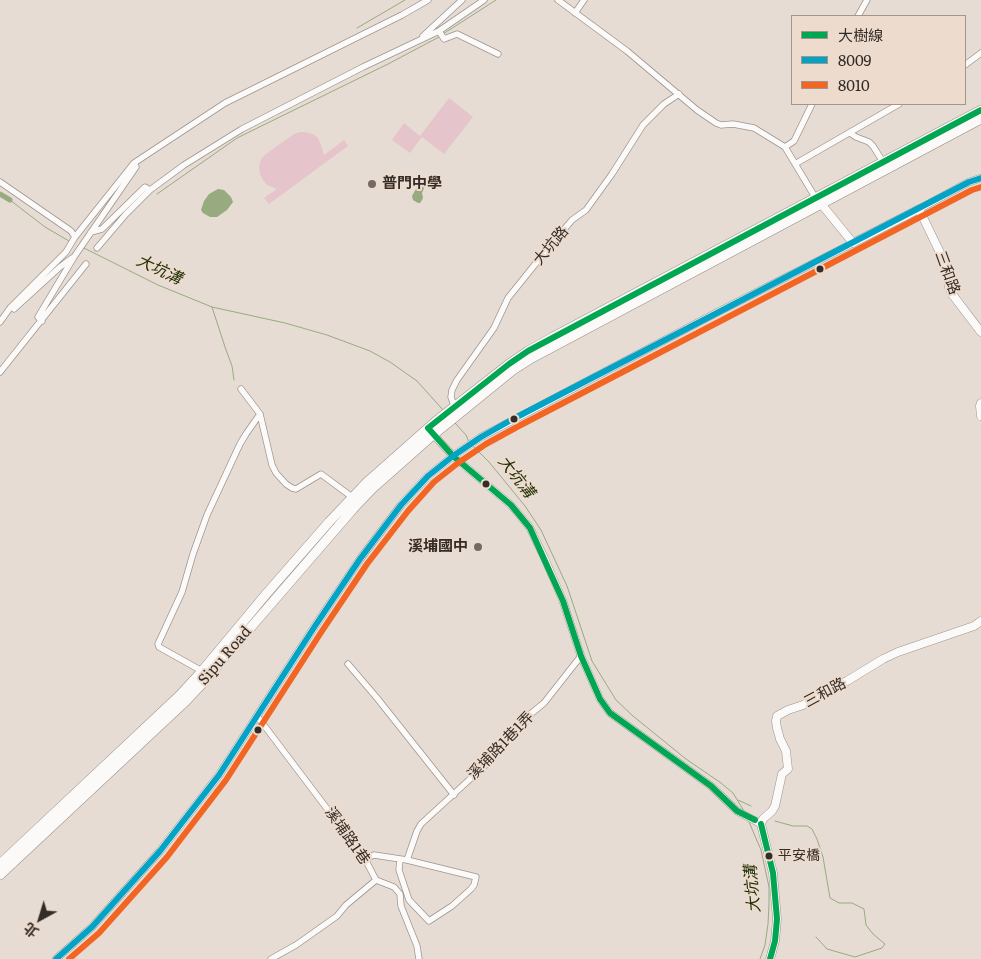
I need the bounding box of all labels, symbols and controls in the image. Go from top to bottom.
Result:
legend [791,15,966,105]
text: 大樹線 [838,23,883,46]
text: 8009 [838,48,871,71]
text: 8010 [838,73,870,96]
place label: 普門中學 [382,175,442,193]
marker: 普門中學 [366,178,378,190]
street label: 大坑路 [530,223,572,269]
street label: 三和路 [931,249,963,297]
water label: 大坑溝 [133,251,185,289]
unlabelled marker [815,264,825,274]
unlabelled marker [509,414,519,424]
water label: 大坑溝 [494,452,538,502]
unlabelled marker [481,479,491,489]
place label: 溪埔國中 [408,538,468,556]
marker: 溪埔國中 [472,541,484,553]
street label: Sipu Road [195,623,255,689]
street label: 三和路 [801,674,849,712]
street label: 溪埔路1巷1弄 [464,708,538,784]
unlabelled marker [253,725,263,735]
street label: 溪埔路1巷 [321,804,373,868]
place label: 平安橋 [778,848,820,864]
marker: 平安橋 [764,851,774,861]
water label: 大坑溝 [741,864,765,914]
north arrow [15,894,65,944]
text: 北 [19,918,42,943]

